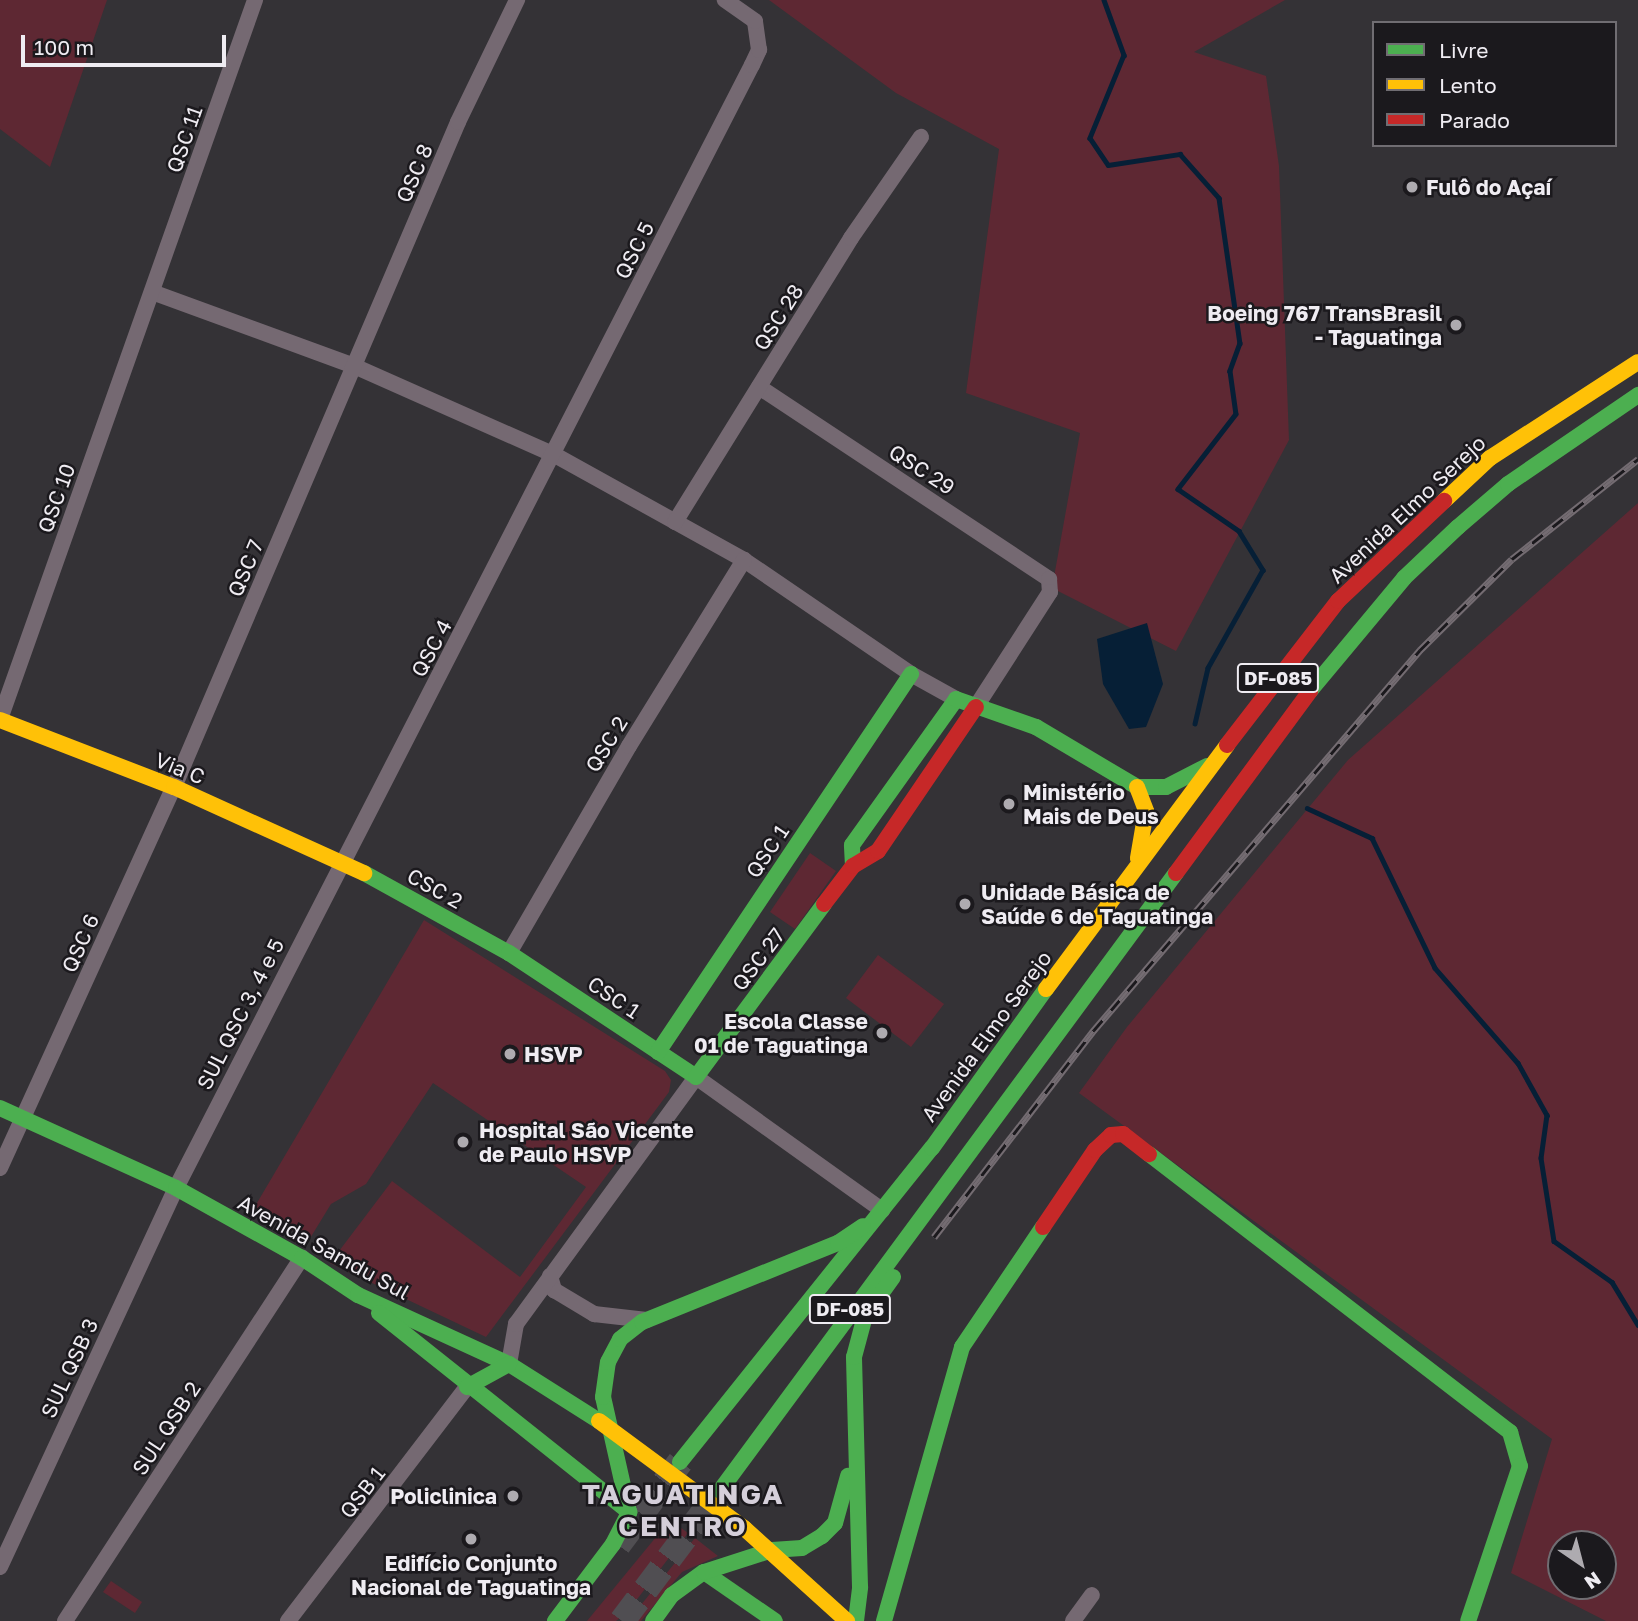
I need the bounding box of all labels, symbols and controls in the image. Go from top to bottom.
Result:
scale bar [24,21,229,65]
legend [1372,21,1617,147]
text: 100 m [34,34,94,60]
text: Livre [1439,37,1489,63]
text: Lento [1439,72,1497,98]
street label: QSC 11 [161,102,207,176]
text: Parado [1439,107,1510,133]
street label: QSC 8 [390,140,438,206]
place label: Fulô do Açaí [1426,174,1551,200]
marker: Fulô do Açaí [1404,179,1420,195]
street label: QSC 5 [609,217,659,283]
street label: QSC 28 [748,279,808,355]
place label: Boeing 767 TransBrasil - Taguatinga [1207,300,1442,350]
marker: Boeing 767 TransBrasil - Taguatinga [1448,317,1464,333]
street label: Avenida Elmo Serejo [1323,430,1491,588]
street label: QSC 29 [884,438,960,500]
street label: QSC 10 [32,460,80,536]
street label: QSC 7 [222,536,268,600]
street label: QSC 4 [405,615,457,681]
road number: DF-085 [1236,663,1320,694]
street label: QSC 2 [580,711,632,777]
street label: Via C [152,747,208,789]
place label: Ministério Mais de Deus [1023,779,1159,829]
marker: Ministério Mais de Deus [1001,796,1017,812]
street label: QSC 1 [740,820,794,882]
street label: CSC 2 [403,863,467,913]
place label: Unidade Básica de Saúde 6 de Taguatinga [981,879,1213,929]
marker: Unidade Básica de Saúde 6 de Taguatinga [955,894,975,914]
street label: QSC 6 [56,910,104,976]
street label: QSC 27 [726,923,790,995]
street label: SUL QSC 3, 4 e 5 [191,934,289,1094]
street label: Avenida Elmo Serejo [916,946,1056,1126]
street label: CSC 1 [583,970,645,1024]
place label: Escola Classe 01 de Taguatinga [694,1008,868,1058]
marker: Escola Classe 01 de Taguatinga [874,1025,890,1041]
place label: HSVP [524,1041,583,1067]
marker: HSVP [502,1046,518,1062]
place label: Hospital São Vicente de Paulo HSVP [479,1117,694,1167]
marker: Hospital São Vicente de Paulo HSVP [453,1132,473,1152]
street label: Avenida Samdu Sul [234,1189,414,1305]
road number: DF-085 [808,1294,892,1324]
street label: SUL QSB 3 [35,1314,103,1422]
street label: SUL QSB 2 [126,1376,206,1480]
street label: QSB 1 [334,1461,390,1523]
district label: TAGUATINGA CENTRO [583,1477,783,1543]
place label: Policlinica [390,1483,497,1509]
marker: Policlinica [503,1486,523,1506]
north arrow [1547,1530,1617,1600]
marker: Edifício Conjunto Nacional de Taguatinga [463,1531,479,1547]
place label: Edifício Conjunto Nacional de Taguatinga [351,1550,591,1600]
text: N [1581,1567,1606,1595]

